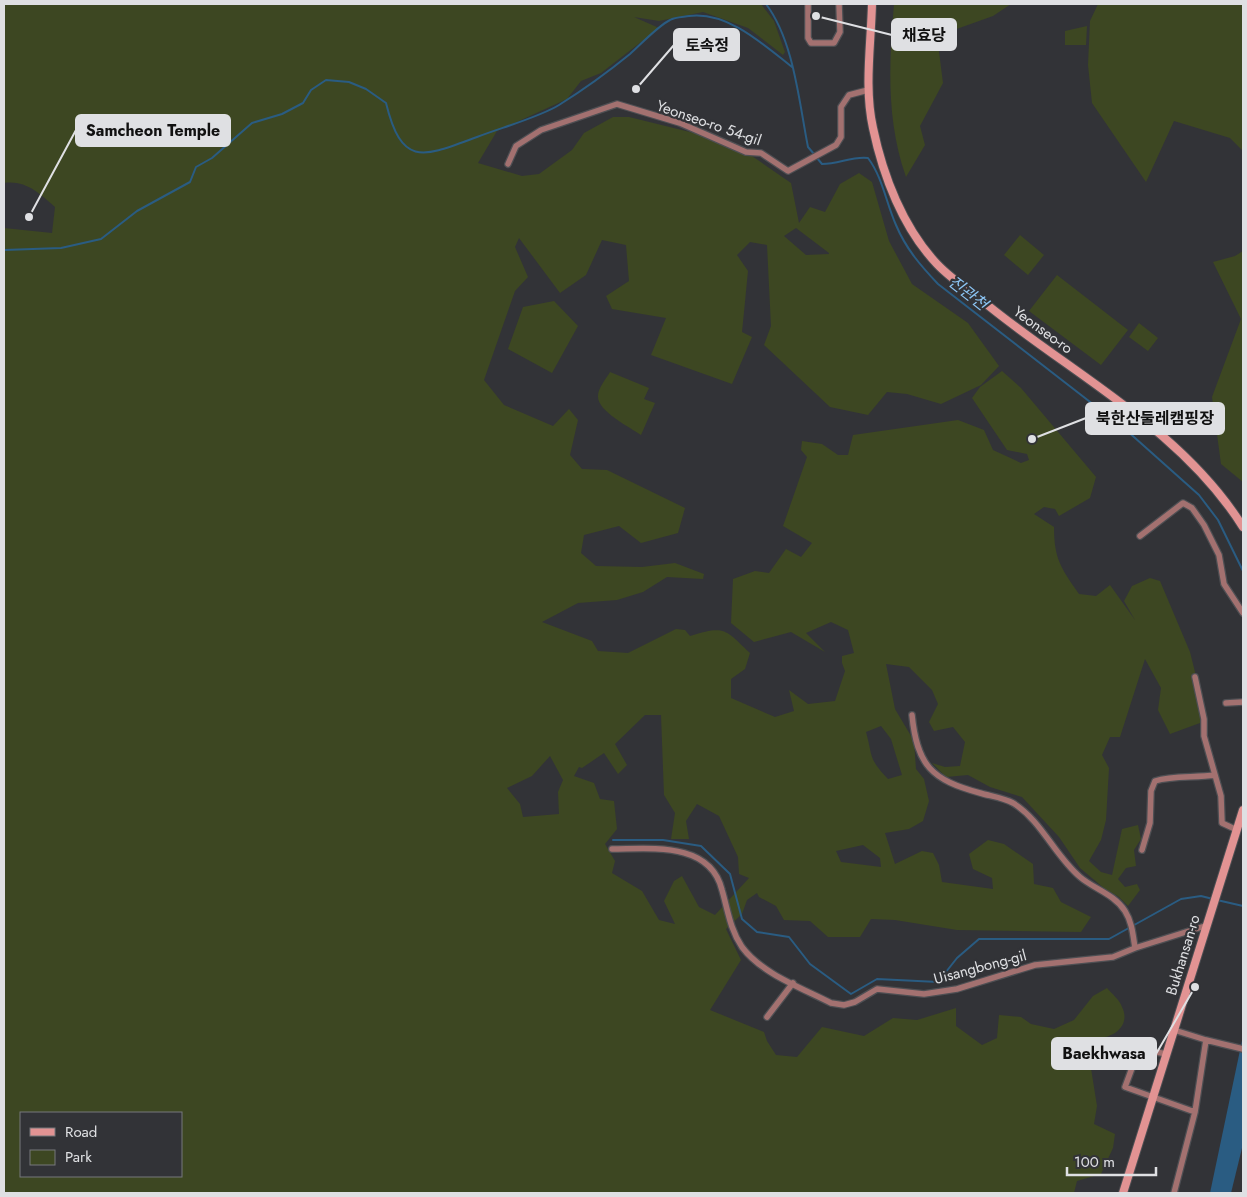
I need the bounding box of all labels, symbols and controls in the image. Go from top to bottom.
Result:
callout: 채효당 [892,19,956,50]
text: 채효당 [902,24,946,47]
callout: 토속정 [674,29,739,60]
text: 토속정 [685,34,729,57]
street label: Yeonseo-ro 54-gil [654,95,764,151]
callout: Samcheon Temple [76,115,230,146]
text: Samcheon Temple [86,119,220,142]
water label: 진관천 [944,270,994,317]
street label: Yeonseo-ro [1009,301,1077,359]
callout: 북한산둘레캠핑장 [1086,403,1224,434]
text: 북한산둘레캠핑장 [1096,407,1214,430]
street label: Bukhansan-ro [1160,912,1206,998]
street label: Uisangbong-gil [931,944,1029,990]
callout: Baekhwasa [1052,1038,1156,1069]
text: Baekhwasa [1062,1042,1146,1065]
legend [20,1112,182,1177]
text: Road [65,1121,97,1143]
scale bar [1067,1144,1156,1176]
text: Park [65,1146,92,1168]
text: 100 m [1074,1151,1115,1173]

